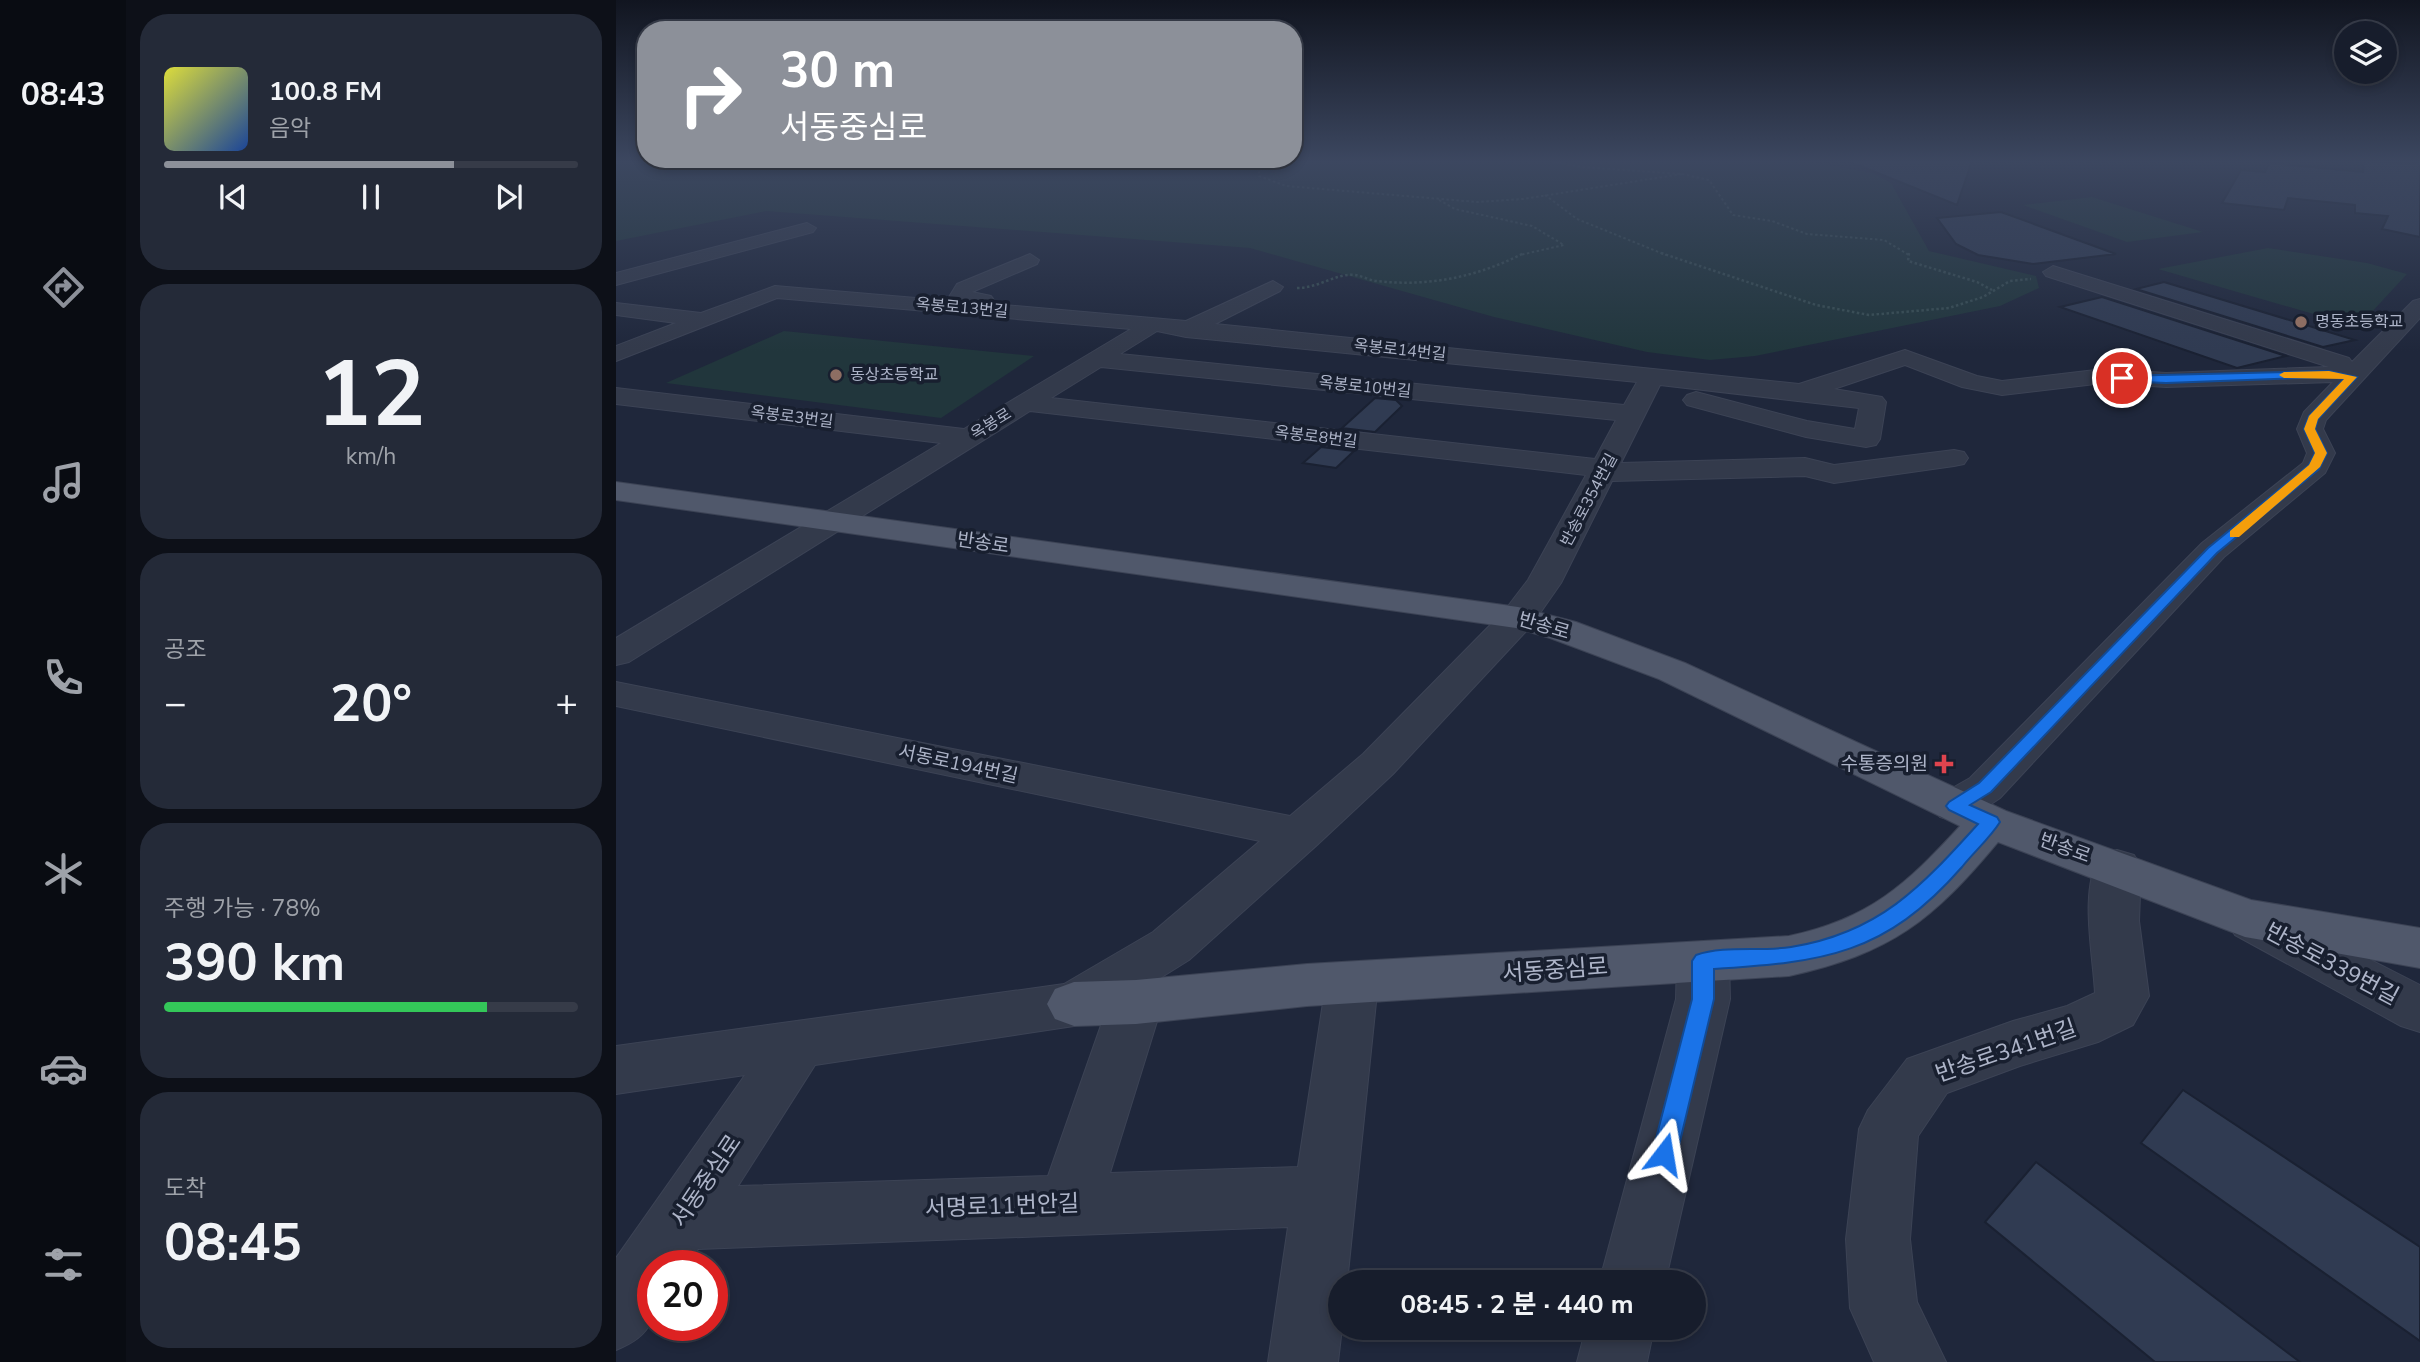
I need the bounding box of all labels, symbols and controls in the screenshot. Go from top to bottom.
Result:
map controls [2334,21,2397,84]
button: layers [2334,21,2397,84]
text: 30 m [780,37,895,104]
icon: right [665,49,756,140]
text: 08:43 [21,73,105,116]
text: 100.8 FM [269,74,382,109]
text: 서동중심로 [780,106,927,149]
text: 음악 [269,113,311,144]
icon: previous [214,178,252,216]
icon: pause [352,178,390,216]
icon: next [490,178,528,216]
icon: directions [39,263,88,312]
street label: 옥봉로13번길 [915,293,1009,323]
place label: 명동초등학교 [2315,311,2403,333]
marker: 명동초등학교 [2293,314,2309,330]
text: 12 [316,333,426,457]
street label: 옥봉로14번길 [1353,334,1447,366]
pin [2092,348,2152,408]
icon: arrive [2103,359,2141,397]
place label: 동상초등학교 [850,364,938,386]
marker: 동상초등학교 [828,367,844,383]
street label: 옥봉로10번길 [1318,371,1412,403]
street label: 옥봉로3번길 [749,401,835,433]
street label: 옥봉로 [966,403,1016,445]
street label: 옥봉로8번길 [1273,421,1359,453]
text: km/h [346,441,396,472]
street label: 반송로354번길 [1555,450,1623,550]
icon: music [39,458,88,507]
street label: 반송로 [955,526,1011,560]
street label: 반송로 [1515,606,1573,646]
text: 공조 [164,634,206,665]
icon: phone [39,653,88,702]
text: 20° [330,668,412,739]
text: − [164,678,187,729]
text: + [555,678,578,729]
street label: 서동로194번길 [896,739,1020,789]
place label: 수통증의원 [1841,751,1928,777]
marker: 수통증의원 [1934,754,1954,774]
street label: 반송로 [2036,827,2094,869]
icon: climate [39,849,88,898]
text: 주행 가능 · 78% [164,893,321,924]
street label: 반송로339번길 [2260,916,2404,1012]
text: 390 km [164,927,345,998]
street label: 서동중심로 [1501,951,1609,989]
street label: 반송로341번길 [1931,1012,2081,1090]
icon: car [39,1044,88,1093]
position arrow [1627,1117,1701,1191]
street label: 서동중심로 [664,1128,748,1234]
text: 도착 [164,1173,206,1204]
street label: 서명로11번안길 [924,1188,1080,1224]
text: 08:45 [164,1207,302,1278]
icon: filters [39,1240,88,1289]
speed limit sign: 20 [637,1250,728,1341]
text: 08:45 · 2 분 · 440 m [1401,1287,1634,1322]

